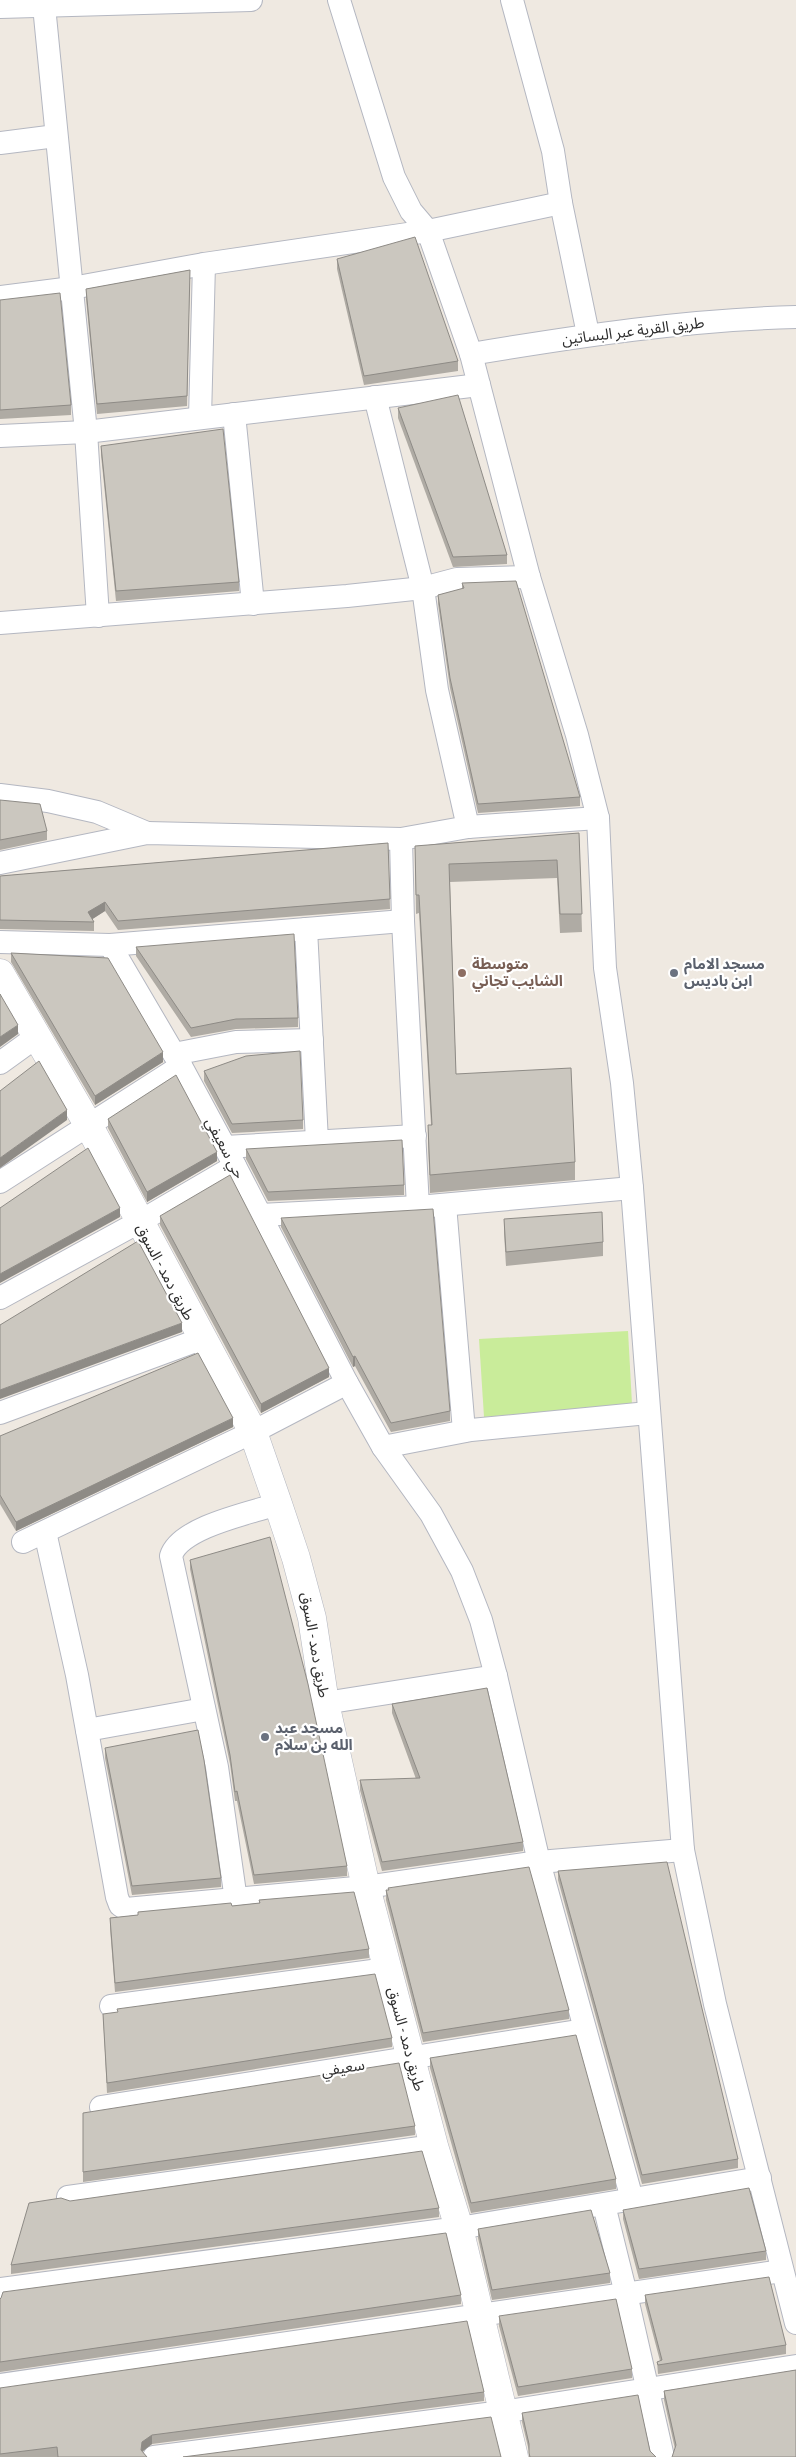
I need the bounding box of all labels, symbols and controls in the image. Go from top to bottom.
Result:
street label: طريق القرية عبر البساتين [561,312,705,350]
place label: متوسطة الشايب تجاني [472,954,563,992]
place label: مسجد الامام ابن باديس [684,954,765,990]
marker: متوسطة الشايب تجاني [456,967,468,979]
marker: مسجد الامام ابن باديس [668,967,680,979]
street label: حي سعيفي [199,1114,250,1183]
street label: طريق دمد - السوق [131,1220,199,1324]
street label: طريق دمد - السوق [296,1591,334,1699]
place label: مسجد عبد الله بن سلام [275,1718,353,1756]
marker: مسجد عبد الله بن سلام [259,1731,271,1743]
street label: طريق دمد - السوق [383,1985,429,2093]
street label: سعيفي [320,2055,367,2083]

